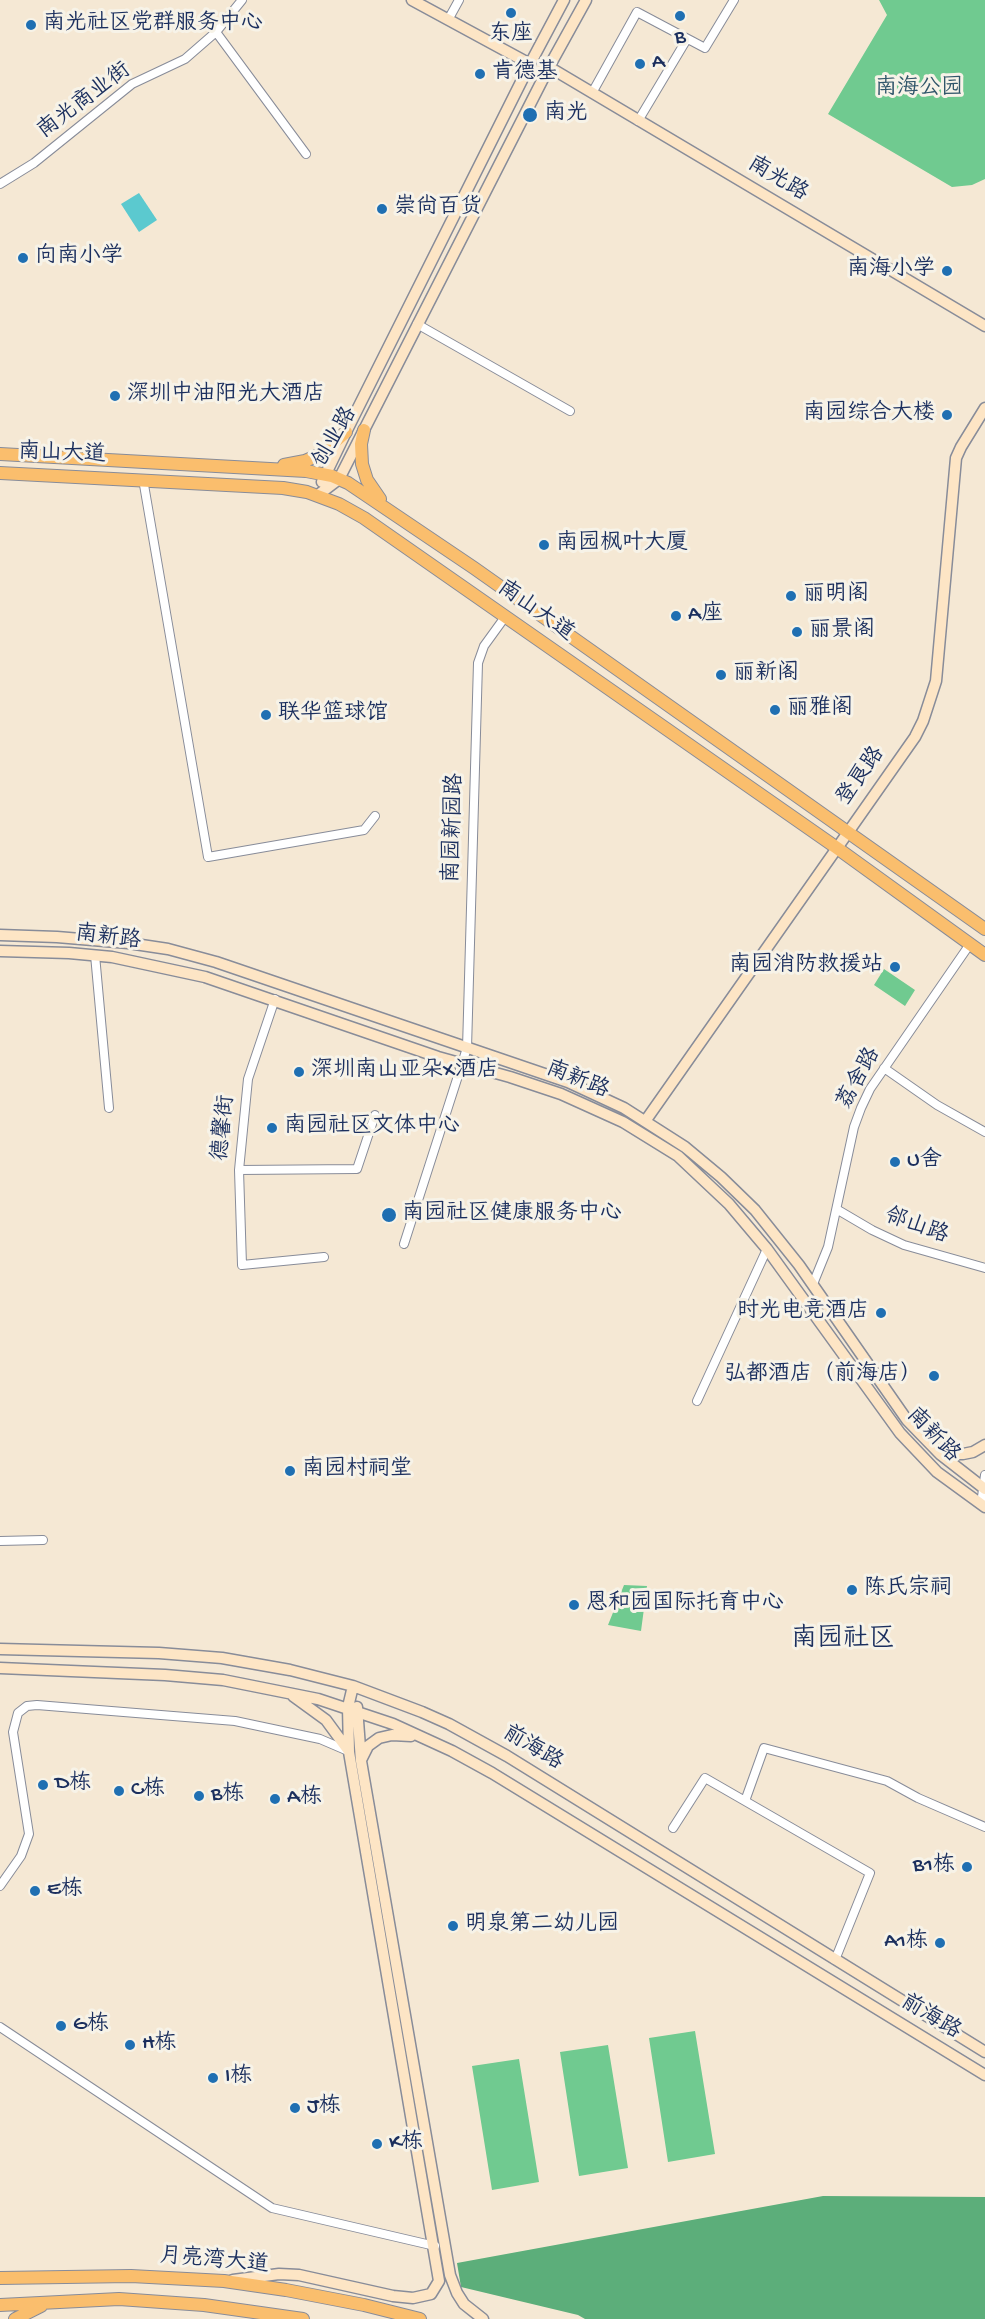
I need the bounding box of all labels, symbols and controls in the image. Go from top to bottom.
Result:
marker: 东座 [504,6,518,20]
marker: B [673,9,687,23]
place label: 南光社区党群服务中心 [43,12,263,38]
marker: 南光社区党群服务中心 [24,18,38,32]
place label: 东座 [489,23,533,49]
place label: B [674,26,686,52]
place label: A [652,51,665,77]
marker: A [633,57,647,71]
street label: 南光商业街 [33,58,137,146]
place label: 肯德基 [492,61,558,87]
marker: 肯德基 [473,67,487,81]
park label: 南海公园 [875,77,963,103]
place label: 南光 [544,102,588,128]
marker: 南光 [521,106,539,124]
street label: 南光路 [742,152,812,208]
place label: 崇尚百货 [394,196,482,222]
marker: 崇尚百货 [375,202,389,216]
place label: 向南小学 [35,245,123,271]
marker: 向南小学 [16,251,30,265]
place label: 南海小学 [847,258,935,284]
marker: 南海小学 [940,264,954,278]
place label: 深圳中油阳光大酒店 [127,383,325,409]
marker: 深圳中油阳光大酒店 [108,389,122,403]
place label: 南园综合大楼 [803,402,935,428]
street label: 创业路 [308,403,364,473]
marker: 南园综合大楼 [940,408,954,422]
street label: 南山大道 [18,440,106,470]
place label: 南园枫叶大厦 [556,532,688,558]
marker: 南园枫叶大厦 [537,538,551,552]
street label: 南山大道 [491,576,579,648]
place label: 丽明阁 [803,583,869,609]
marker: 丽明阁 [784,589,798,603]
place label: A座 [688,603,723,629]
marker: A座 [669,609,683,623]
place label: 丽景阁 [809,619,875,645]
marker: 丽景阁 [790,625,804,639]
place label: 丽新阁 [733,662,799,688]
marker: 丽新阁 [714,668,728,682]
place label: 丽雅阁 [787,697,853,723]
place label: 联华篮球馆 [278,702,388,728]
marker: 丽雅阁 [768,703,782,717]
marker: 联华篮球馆 [259,708,273,722]
street label: 登良路 [832,742,892,812]
street label: 南园新园路 [440,773,470,883]
street label: 南新路 [74,922,142,956]
place label: 南园消防救援站 [729,954,883,980]
marker: 南园消防救援站 [888,960,902,974]
street label: 荔舍路 [832,1044,888,1114]
street label: 南新路 [541,1056,613,1106]
place label: 深圳南山亚朵X酒店 [311,1059,499,1085]
marker: 深圳南山亚朵X酒店 [292,1065,306,1079]
street label: 德馨街 [208,1094,242,1162]
place label: 南园社区文体中心 [284,1115,460,1141]
marker: 南园社区文体中心 [265,1121,279,1135]
place label: U舍 [907,1149,942,1175]
marker: U舍 [888,1155,902,1169]
place label: 南园社区健康服务中心 [402,1202,622,1228]
street label: 邻山路 [880,1203,952,1251]
marker: 南园社区健康服务中心 [380,1206,398,1224]
place label: 时光电竞酒店 [737,1300,869,1326]
marker: 时光电竞酒店 [874,1306,888,1320]
place label: 弘都酒店（前海店） [724,1363,922,1389]
marker: 弘都酒店（前海店） [927,1369,941,1383]
street label: 南新路 [900,1403,964,1469]
place label: 南园村祠堂 [302,1458,412,1484]
marker: 南园村祠堂 [283,1464,297,1478]
place label: 陈氏宗祠 [864,1577,952,1603]
marker: 陈氏宗祠 [845,1583,859,1597]
place label: 恩和园国际托育中心 [586,1592,784,1618]
marker: 恩和园国际托育中心 [567,1598,581,1612]
district label: 南园社区 [791,1625,895,1657]
street label: 前海路 [497,1721,567,1777]
place label: D栋 [55,1772,91,1798]
marker: D栋 [36,1778,50,1792]
place label: C栋 [131,1778,165,1804]
place label: B栋 [211,1783,244,1809]
marker: C栋 [112,1784,126,1798]
place label: A栋 [287,1786,322,1812]
marker: B栋 [192,1789,206,1803]
marker: A栋 [268,1792,282,1806]
place label: B1栋 [913,1854,955,1880]
marker: B1栋 [960,1860,974,1874]
place label: E栋 [47,1878,83,1904]
marker: E栋 [28,1884,42,1898]
place label: 明泉第二幼儿园 [465,1913,619,1939]
marker: 明泉第二幼儿园 [446,1919,460,1933]
place label: A1栋 [884,1930,928,1956]
marker: A1栋 [933,1936,947,1950]
street label: 前海路 [895,1990,965,2046]
place label: G栋 [73,2013,109,2039]
marker: G栋 [54,2019,68,2033]
place label: H栋 [142,2032,177,2058]
marker: H栋 [123,2038,137,2052]
place label: I栋 [225,2065,252,2091]
marker: I栋 [206,2071,220,2085]
place label: J栋 [307,2095,341,2121]
marker: J栋 [288,2101,302,2115]
place label: K栋 [389,2131,423,2157]
marker: K栋 [370,2137,384,2151]
street label: 月亮湾大道 [158,2244,270,2280]

